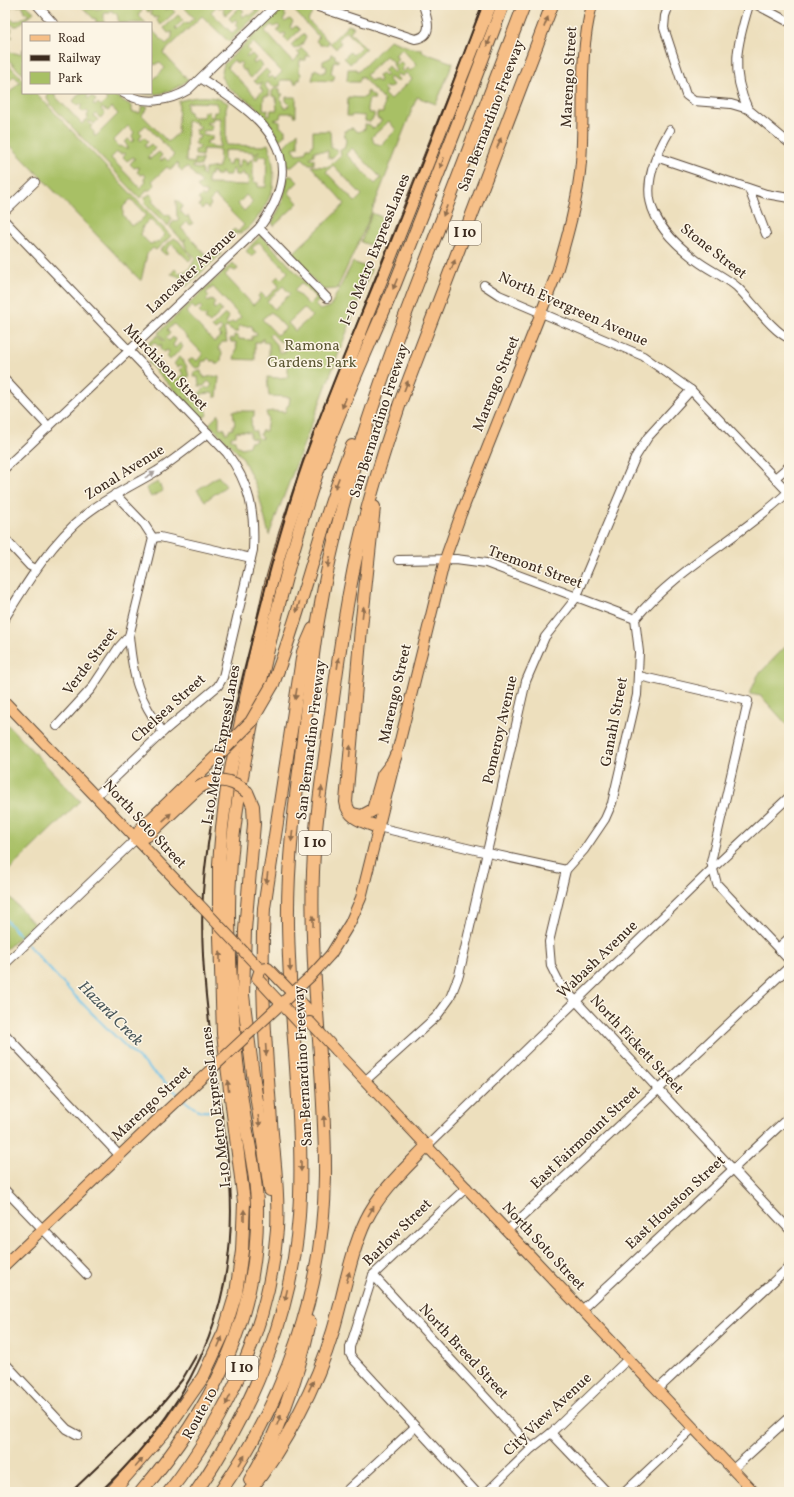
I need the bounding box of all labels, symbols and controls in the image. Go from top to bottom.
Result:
one-way arrow [543,15,549,27]
legend [22,22,152,94]
street label: Marengo Street [557,26,583,128]
text: Road [58,31,85,47]
one-way arrow [486,36,492,48]
street label: San Bernardino Freeway [453,37,531,195]
text: Railway [58,51,101,67]
text: Park [58,71,83,87]
one-way arrow [497,137,503,149]
one-way arrow [438,157,444,169]
street label: I-10 Metro ExpressLanes [336,171,416,329]
one-way arrow [441,206,447,218]
street label: Stone Street [675,219,751,285]
road number: I 10 [449,221,481,245]
street label: Lancaster Avenue [142,225,242,319]
one-way arrow [450,258,456,270]
street label: North Evergreen Avenue [495,267,651,353]
one-way arrow [391,278,397,290]
street label: Murchison Street [118,320,212,416]
street label: Marengo Street [468,333,526,435]
park label: Ramona Gardens Park [267,336,357,374]
street label: San Bernardino Freeway [345,341,415,501]
one-way arrow [404,379,410,391]
one-way arrow [340,398,346,410]
street label: Zonal Avenue [81,440,169,506]
one-way arrow [144,471,155,478]
one-way arrow [334,477,340,489]
street label: Tremont Street [485,541,585,595]
one-way arrow [326,556,332,568]
one-way arrow [295,601,301,613]
one-way arrow [360,606,366,618]
street label: Verde Street [58,624,124,700]
street label: Marengo Street [374,642,418,746]
one-way arrow [335,657,341,669]
street label: San Bernardino Freeway [292,659,332,821]
street label: I-10 Metro ExpressLanes [198,663,246,827]
street label: Chelsea Street [127,670,211,748]
street label: Pomeroy Avenue [478,674,524,786]
street label: Ganahl Street [596,676,634,768]
one-way arrow [293,688,299,701]
one-way arrow [347,745,354,757]
street label: North Soto Street [97,776,191,874]
one-way arrow [318,786,324,798]
one-way arrow [162,812,172,822]
one-way arrow [289,830,295,842]
road number: I 10 [299,831,331,855]
one-way arrow [264,872,271,884]
one-way arrow [310,914,316,927]
street label: Wabash Avenue [553,916,643,1004]
one-way arrow [217,950,223,963]
one-way arrow [286,960,293,972]
water label: Hazard Creek [72,976,148,1052]
street label: San Bernardino Freeway [289,985,319,1147]
street label: North Fickett Street [584,991,688,1099]
street label: I-10 Metro ExpressLanes [197,1025,237,1189]
one-way arrow [263,1044,269,1057]
street label: Marengo Street [108,1062,196,1146]
one-way arrow [225,1080,231,1092]
street label: East Fairmount Street [526,1081,646,1195]
one-way arrow [256,1114,262,1127]
one-way arrow [320,1115,327,1127]
street label: East Houston Street [621,1151,731,1255]
one-way arrow [297,1160,304,1172]
street label: Barlow Street [359,1195,437,1271]
street label: North Soto Street [496,1198,590,1296]
one-way arrow [367,1206,375,1216]
one-way arrow [241,1208,247,1221]
one-way arrow [345,1270,351,1282]
one-way arrow [283,1289,289,1301]
street label: North Breed Street [413,1300,513,1404]
one-way arrow [217,1336,223,1347]
road number: I 10 [226,1356,258,1380]
street label: City View Avenue [499,1368,597,1462]
one-way arrow [308,1380,314,1392]
street label: Route 10 [178,1384,224,1444]
one-way arrow [224,1394,231,1405]
one-way arrow [277,1414,283,1426]
one-way arrow [238,1454,245,1466]
one-way arrow [134,1459,143,1468]

